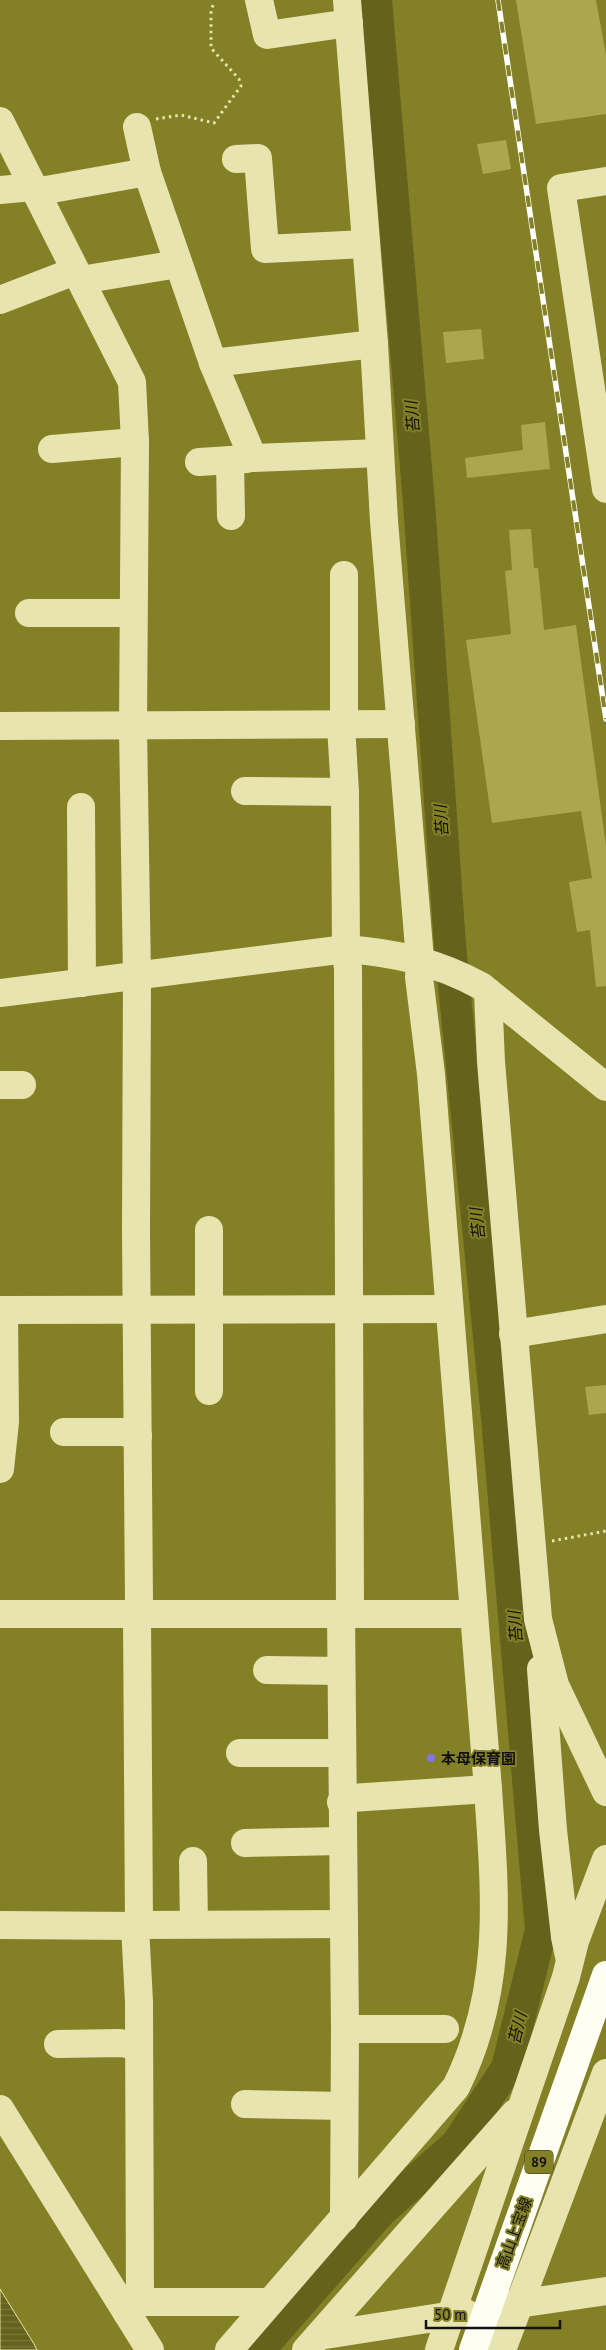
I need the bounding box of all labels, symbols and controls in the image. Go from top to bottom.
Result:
water label: 苔川 [400,398,423,434]
water label: 苔川 [430,802,452,838]
water label: 苔川 [465,1205,489,1241]
water label: 苔川 [503,1608,526,1644]
place label: 本母保育園 [441,1749,516,1768]
marker: 本母保育園 [425,1752,437,1764]
water label: 苔川 [503,2008,531,2046]
road number: 89 [525,2150,553,2174]
street label: 高山上宝線 [492,2195,536,2271]
scale bar [426,2298,560,2330]
text: 50 m [434,2305,467,2324]

